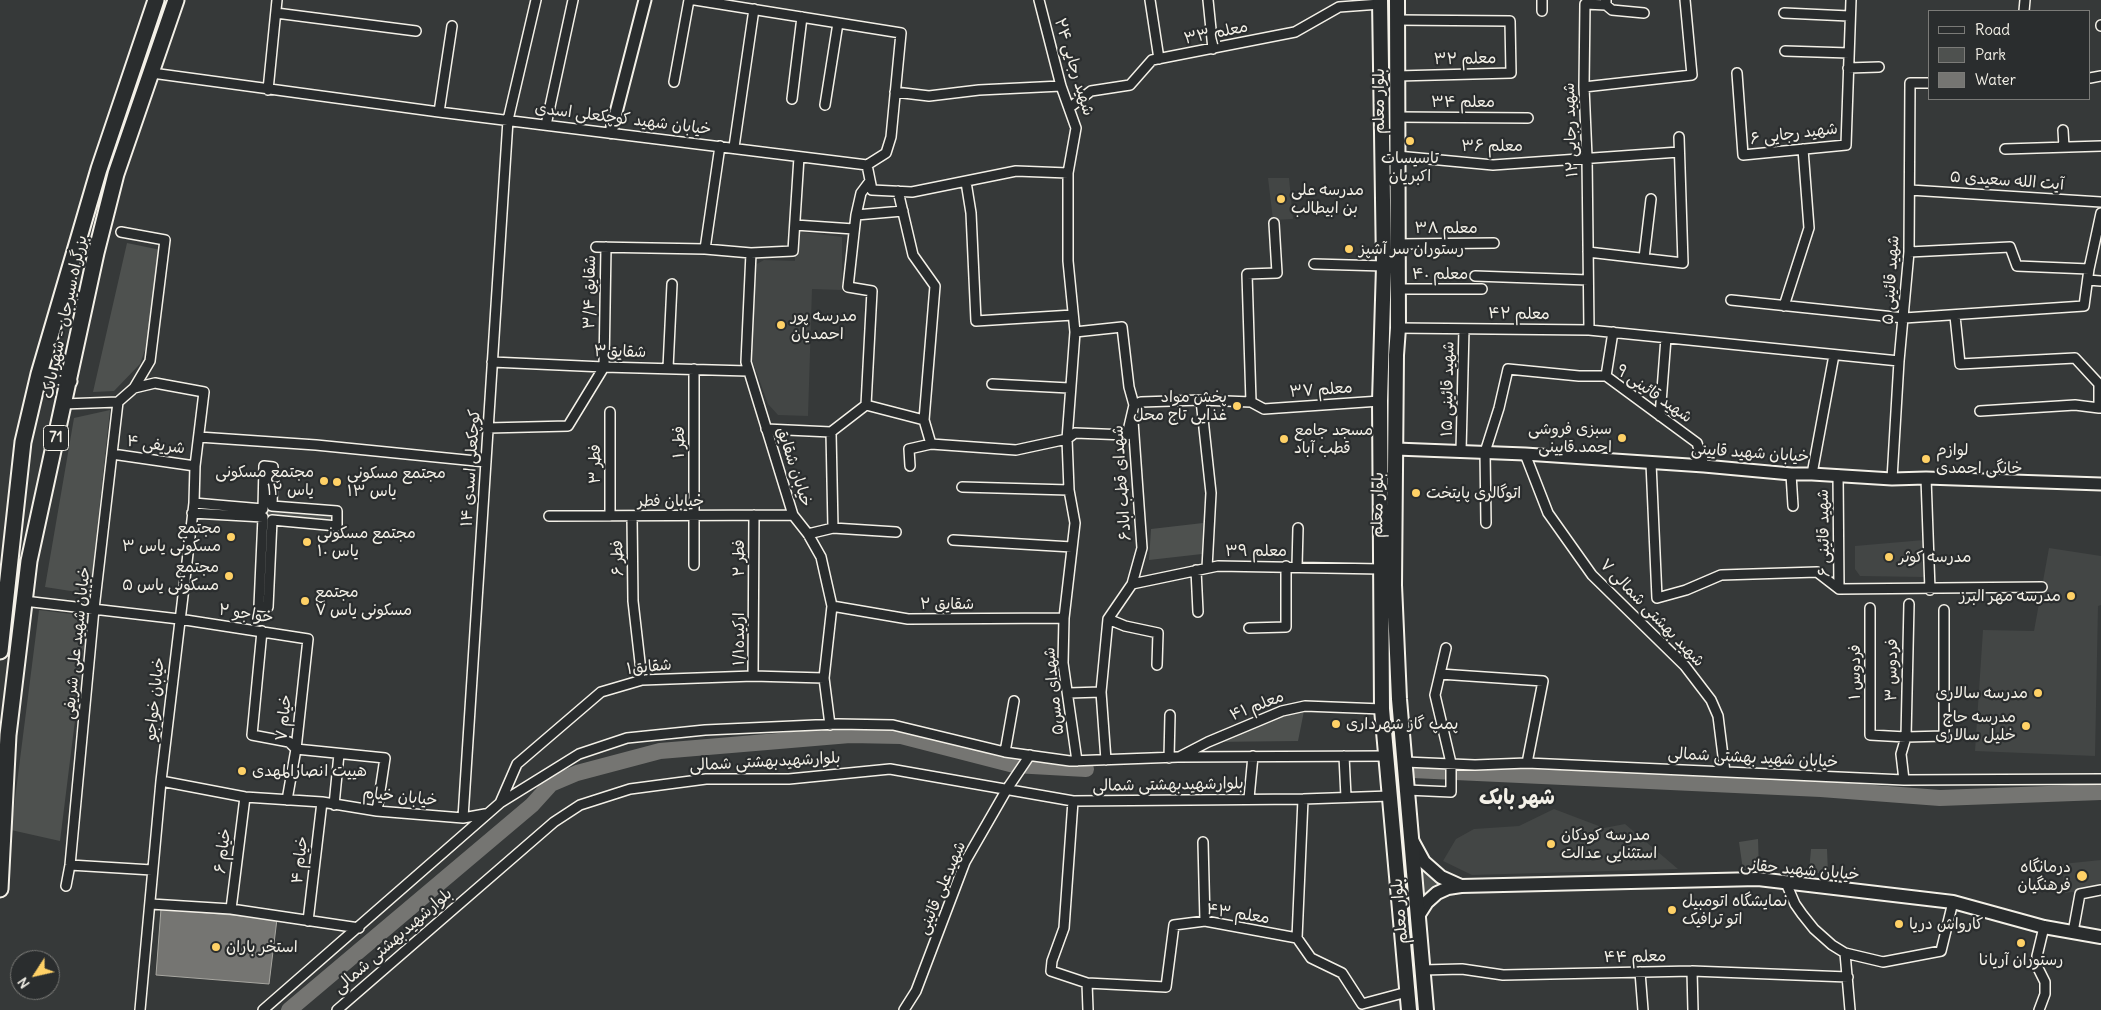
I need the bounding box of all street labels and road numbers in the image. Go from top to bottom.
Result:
street label: شهید رجایی ۲۴ [1050,16,1098,118]
street label: معلم ۳۳ [1182,17,1250,49]
street label: معلم ۳۲ [1433,49,1497,69]
street label: بلوار معلم [1369,68,1389,134]
street label: شهید رجایی ۱۲ [1560,82,1582,178]
street label: معلم ۳۴ [1431,92,1495,112]
street label: خیابان شهید کوچکعلی اسدی [534,99,712,139]
street label: شهید رجایی ۶ [1749,119,1839,149]
street label: معلم ۳۶ [1461,136,1523,156]
street label: آیت الله سعیدی ۵ [1949,167,2065,195]
street label: معلم ۳۸ [1414,218,1478,238]
street label: بزرگراه سیرجان - شهر بابک [38,233,92,401]
street label: شهید قائینی ۵ [1878,235,1904,325]
street label: شقایق ۳/۴ [580,255,600,329]
street label: معلم ۴۰ [1412,264,1468,284]
street label: معلم ۴۲ [1488,304,1550,324]
street label: شهید قائینی ۱۵ [1438,341,1458,437]
street label: شقایق۳ [594,342,646,362]
street label: شهید قائینی ۹ [1612,361,1696,427]
street label: معلم ۳۷ [1289,378,1353,402]
street label: کوچکعلی اسدی ۱۴ [457,409,485,527]
street label: خیابان شقایق [772,425,816,509]
street label: شهدای قطب اباد۶ [1108,425,1136,541]
road number: 71 [44,426,68,450]
street label: فطر ۱ [669,426,689,458]
street label: شریفی ۴ [126,431,186,459]
street label: خیابان شهید قایینی [1690,439,1810,467]
street label: فطر ۳ [585,444,605,484]
street label: بلوار معلم [1368,472,1388,538]
street label: شهید قائینی ۶ [1814,489,1834,577]
street label: خیابان فطر [638,491,704,511]
street label: فطر ۲ [729,539,749,577]
street label: فطر ۶ [608,540,628,576]
street label: معلم ۳۹ [1225,541,1287,561]
street label: شهید بهشتی شمالی ۷ [1596,555,1708,671]
street label: خیابان شهید علی شریفی [59,566,95,720]
street label: شقایق ۲ [920,594,974,614]
street label: خواجو ۲ [217,600,275,628]
street label: ارکیده۱/۱ [729,612,749,666]
street label: فردوس ۳ [1882,638,1902,702]
street label: فردوس ۱ [1845,644,1865,700]
street label: شهدای مس۵ [1040,646,1068,736]
street label: شقایق۱ [626,655,672,679]
street label: خیابان خواجو [141,656,169,742]
street label: معلم ۴۱ [1227,687,1287,725]
street label: خیام ۷ [272,694,296,742]
street label: خیابان شهید بهشتی شمالی [1667,744,1839,772]
street label: بلوارشهیدبهشتی شمالی [689,748,841,776]
street label: بلوارشهیدبهشتی شمالی [1092,774,1244,796]
street label: خیابان خیام [362,784,438,810]
street label: خیام ۶ [211,827,235,875]
street label: خیام ۴ [288,835,312,885]
street label: شهیدعلی قائینی [914,838,970,938]
street label: خیابان شهید حقانی [1740,855,1860,885]
street label: بلوار معلم [1388,877,1412,945]
street label: بلوارشهیدبهشتی شمالی [330,884,456,998]
street label: معلم ۴۳ [1205,900,1271,928]
street label: معلم ۴۴ [1603,947,1667,967]

